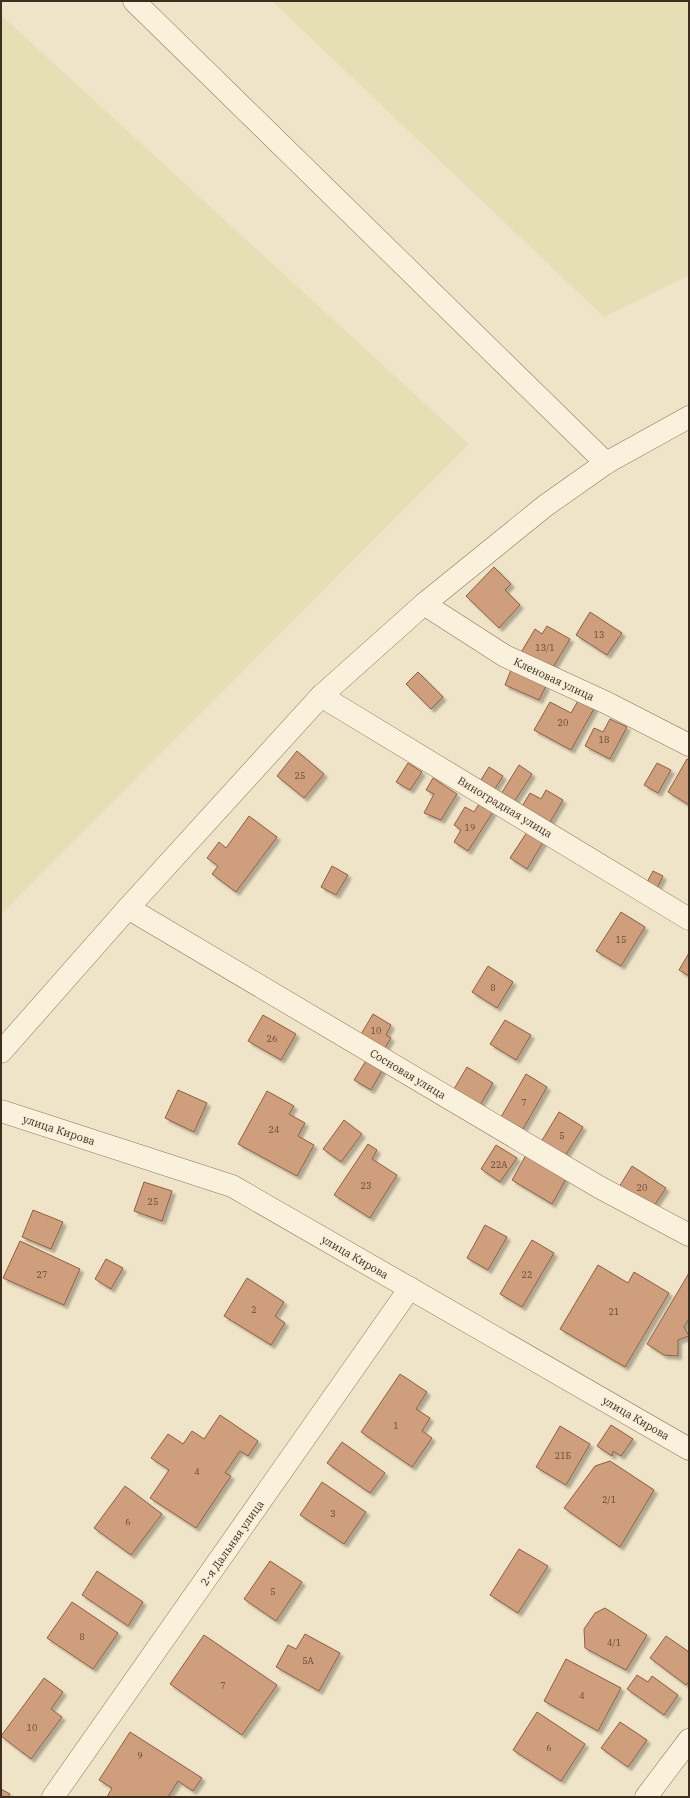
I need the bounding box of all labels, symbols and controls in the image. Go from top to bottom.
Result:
house number: 13 [594,629,604,640]
house number: 13/1 [535,642,555,653]
street label: Кленовая улица [511,654,597,704]
house number: 20 [558,717,568,728]
house number: 18 [599,734,609,745]
house number: 25 [295,770,305,781]
street label: Виноградная улица [455,773,555,841]
house number: 19 [465,822,475,833]
house number: 15 [616,934,626,945]
house number: 8 [490,982,496,993]
house number: 10 [371,1025,381,1036]
house number: 26 [267,1033,277,1044]
street label: Сосновая улица [367,1046,449,1102]
house number: 7 [521,1097,527,1108]
street label: улица Кирова [21,1112,97,1148]
house number: 24 [269,1124,279,1135]
house number: 5 [559,1130,565,1141]
house number: 22А [491,1159,508,1170]
house number: 23 [361,1180,371,1191]
house number: 20 [637,1182,647,1193]
house number: 25 [148,1196,158,1207]
street label: улица Кирова [319,1232,391,1282]
house number: 27 [37,1269,47,1280]
house number: 22 [522,1269,532,1280]
house number: 2 [251,1304,257,1315]
house number: 21 [609,1306,619,1317]
street label: улица Кирова [600,1393,672,1443]
house number: 1 [393,1420,399,1431]
house number: 21Б [555,1450,572,1461]
house number: 4 [194,1466,200,1477]
house number: 2/1 [602,1494,616,1505]
street label: 2-я Дальняя улица [197,1497,267,1589]
house number: 3 [330,1508,336,1519]
house number: 6 [125,1516,131,1527]
house number: 5 [270,1586,276,1597]
house number: 8 [79,1631,85,1642]
house number: 4/1 [607,1637,621,1648]
house number: 5А [302,1655,315,1666]
house number: 7 [220,1680,226,1691]
house number: 4 [579,1690,585,1701]
house number: 10 [27,1722,37,1733]
house number: 6 [546,1742,552,1753]
house number: 9 [137,1750,143,1761]

